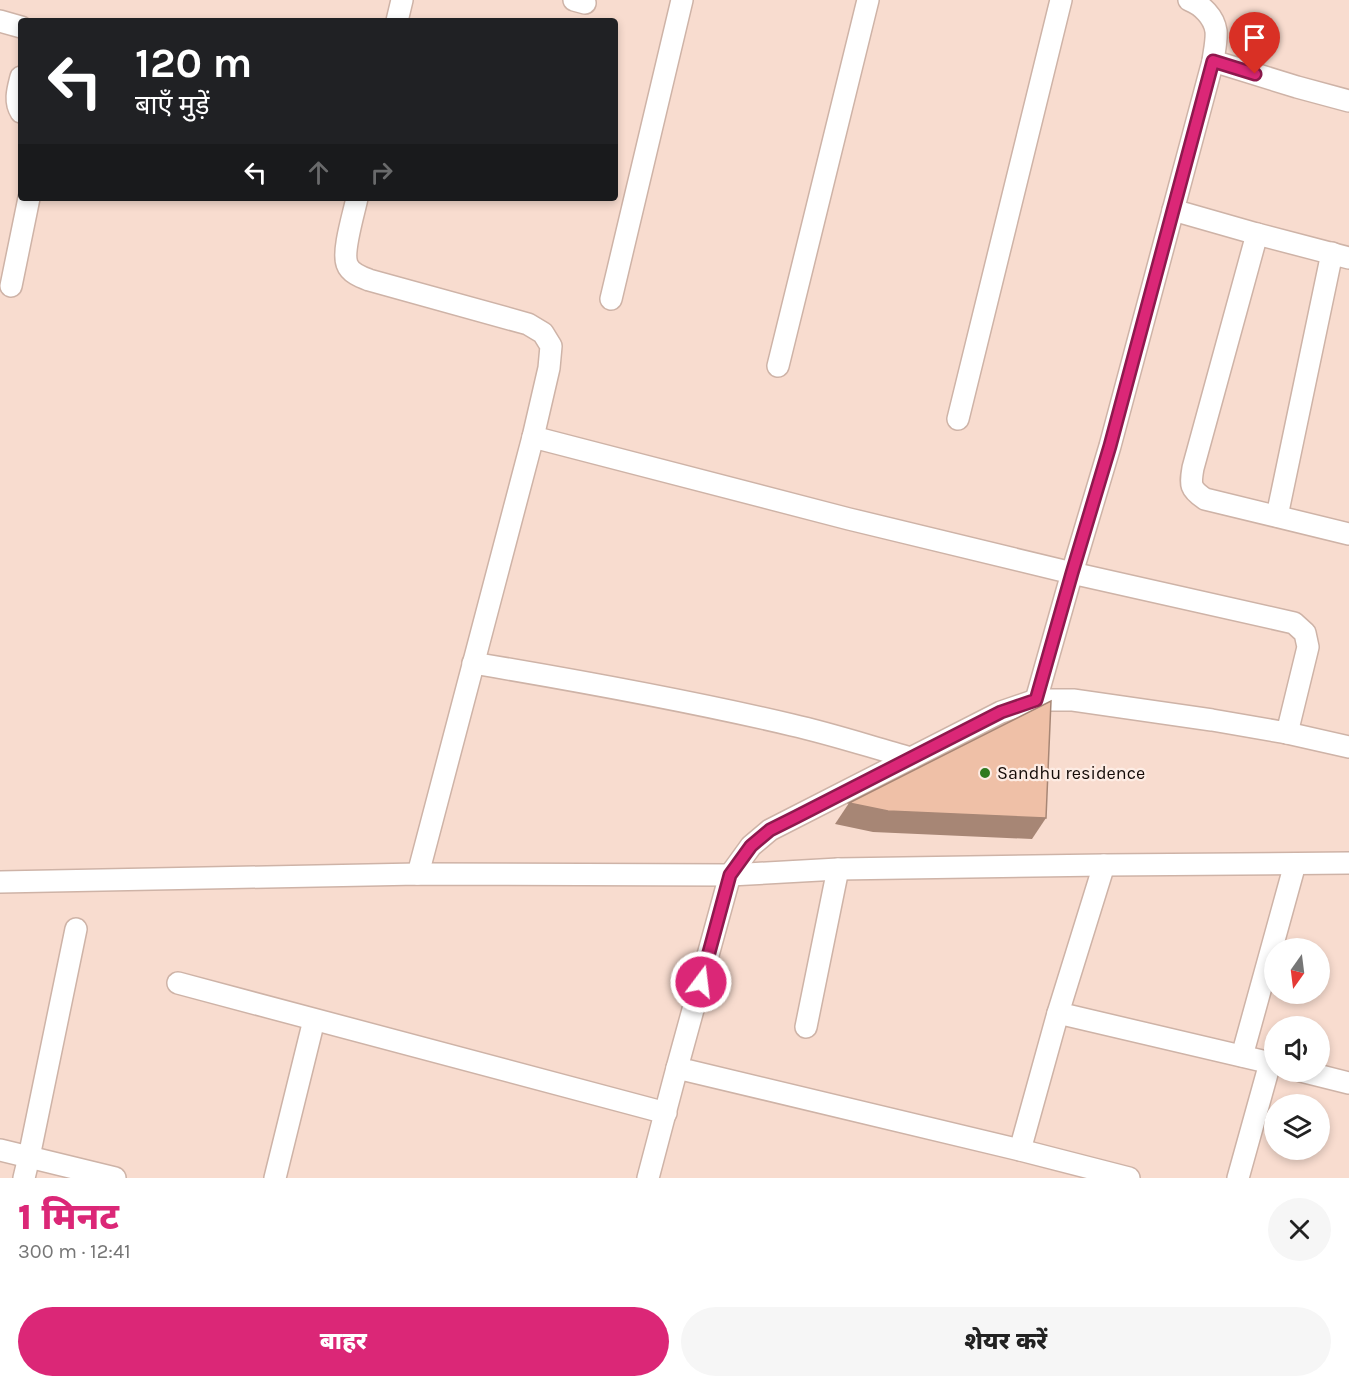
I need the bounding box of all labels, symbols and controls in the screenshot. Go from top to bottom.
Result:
pin [1229,12,1280,74]
icon: arrive [1238,21,1271,54]
text: 120 m [135,38,252,88]
icon: left [36,42,114,120]
text: बाएँ मुड़ें [135,89,209,121]
icon: left [239,156,272,189]
icon: ahead [302,156,335,189]
icon: right [365,156,398,189]
place label: Sandhu residence [997,762,1145,784]
marker: Sandhu residence [978,766,992,780]
north arrow [1264,938,1330,1004]
map controls [1264,938,1330,1160]
position arrow [669,950,733,1014]
button: sound [1264,1016,1330,1082]
button: layers [1264,1094,1330,1160]
text: 1 मिनट [18,1196,119,1238]
button: close [1268,1198,1331,1261]
text: 300 m · 12:41 [18,1240,131,1263]
button: बाहर [18,1307,669,1376]
button: शेयर करें [681,1307,1331,1376]

